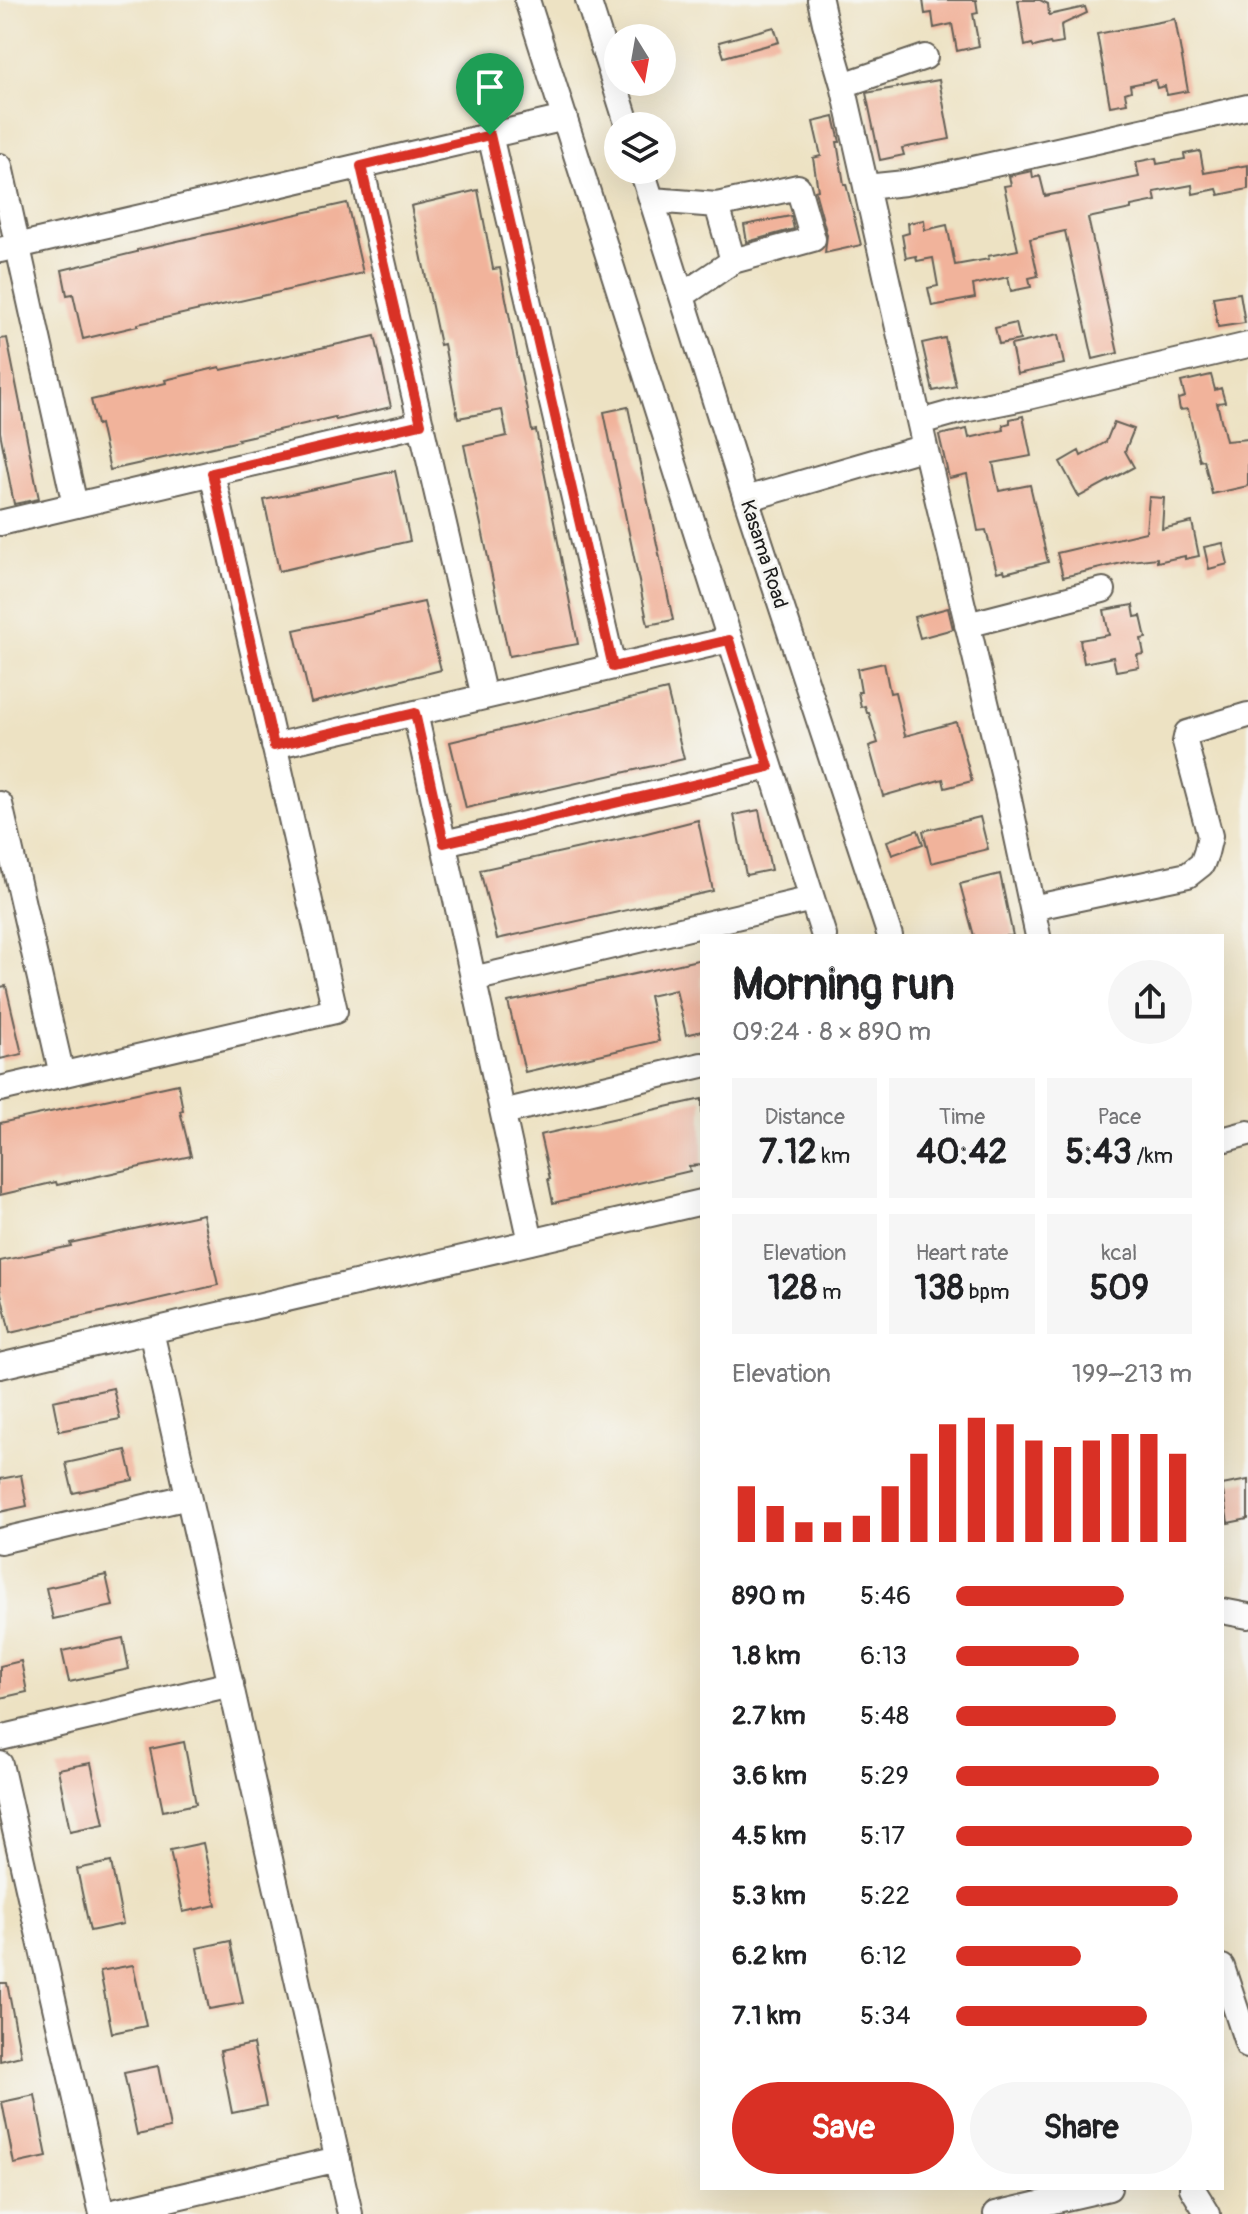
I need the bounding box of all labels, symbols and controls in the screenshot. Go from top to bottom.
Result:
north arrow [604,24,676,96]
map controls [604,24,676,184]
pin [456,53,524,135]
icon: arrive [468,65,512,109]
button: layers [604,112,676,184]
street label: Kasama Road [735,497,793,611]
text: Morning run [732,958,955,1013]
button: share [1108,960,1192,1044]
text: 09:24 · 8 × 890 m [732,1016,931,1048]
text: Distance [764,1103,845,1131]
text: Time [939,1103,985,1131]
text: Pace [1098,1103,1141,1131]
text: 7.12 [759,1131,817,1174]
text: 40:42 [917,1131,1007,1174]
text: 5:43 [1066,1131,1132,1174]
text: km [817,1142,850,1170]
text: /km [1132,1142,1173,1170]
text: Elevation [763,1239,847,1267]
text: Heart rate [916,1239,1008,1267]
text: kcal [1101,1239,1137,1267]
text: 128 [768,1267,817,1310]
text: 138 [915,1267,964,1310]
text: 509 [1090,1267,1149,1310]
text: m [817,1278,842,1306]
text: bpm [964,1278,1009,1306]
text: Elevation [732,1358,831,1390]
text: 199–213 m [1072,1358,1192,1390]
text: 890 m [732,1580,805,1612]
text: 5:46 [860,1580,911,1612]
text: 1.8 km [732,1640,801,1672]
text: 6:13 [860,1640,907,1672]
text: 2.7 km [732,1700,806,1732]
text: 5:48 [860,1700,909,1732]
text: 3.6 km [732,1760,807,1792]
text: 5:29 [860,1760,909,1792]
text: 4.5 km [732,1820,806,1852]
text: 5:17 [860,1820,905,1852]
text: 5.3 km [732,1880,806,1912]
text: 5:22 [860,1880,910,1912]
text: 6.2 km [732,1940,807,1972]
text: 6:12 [860,1940,907,1972]
text: 7.1 km [732,2000,801,2032]
text: 5:34 [860,2000,911,2032]
button: Save [732,2082,954,2174]
button: Share [970,2082,1192,2174]

